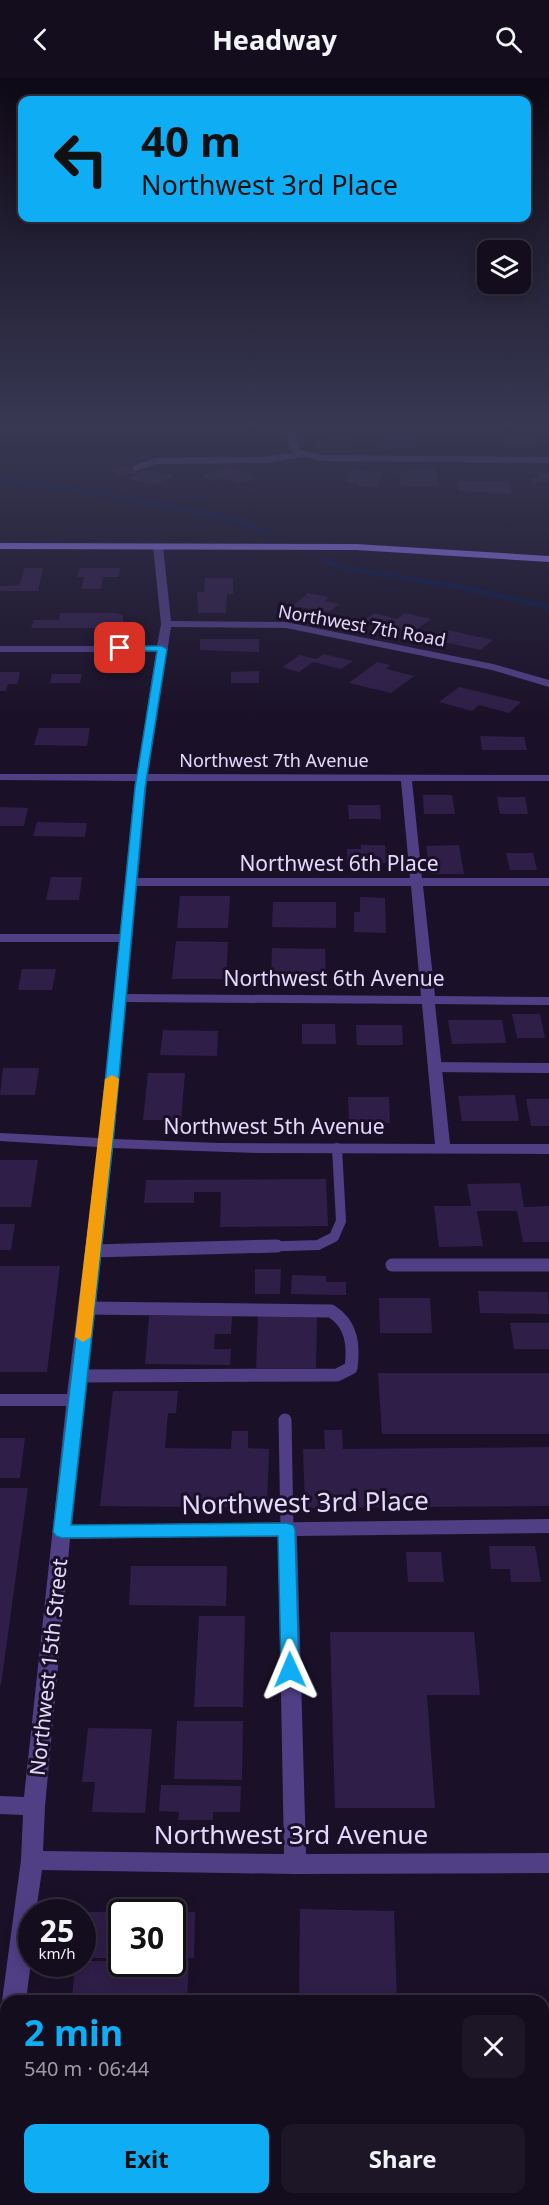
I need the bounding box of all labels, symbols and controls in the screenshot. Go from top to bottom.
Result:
text: Headway [212,21,337,58]
icon: back [24,23,57,56]
icon: search [492,23,525,56]
text: 40 m [141,112,241,169]
icon: left [42,120,120,198]
text: Northwest 3rd Place [141,166,398,203]
map controls [477,240,531,294]
button: layers [477,240,531,294]
street label: Northwest 7th Road [276,598,448,652]
pin [94,622,145,673]
icon: arrive [103,631,136,664]
street label: Northwest 7th Avenue [179,748,369,772]
street label: Northwest 6th Place [239,849,439,877]
street label: Northwest 6th Avenue [223,964,445,992]
street label: Northwest 5th Avenue [163,1112,385,1140]
street label: Northwest 3rd Place [181,1482,429,1522]
street label: Northwest 15th Street [23,1557,73,1777]
position arrow [258,1638,322,1702]
street label: Northwest 3rd Avenue [154,1816,428,1852]
speed limit sign: 30 [108,1899,186,1977]
text: 25 [40,1910,74,1951]
text: km/h [39,1943,75,1963]
text: 2 min [24,2008,123,2057]
button: close [462,2015,525,2078]
text: 540 m · 06:44 [24,2055,149,2082]
button: Exit [24,2124,269,2193]
button: Share [281,2124,525,2193]

